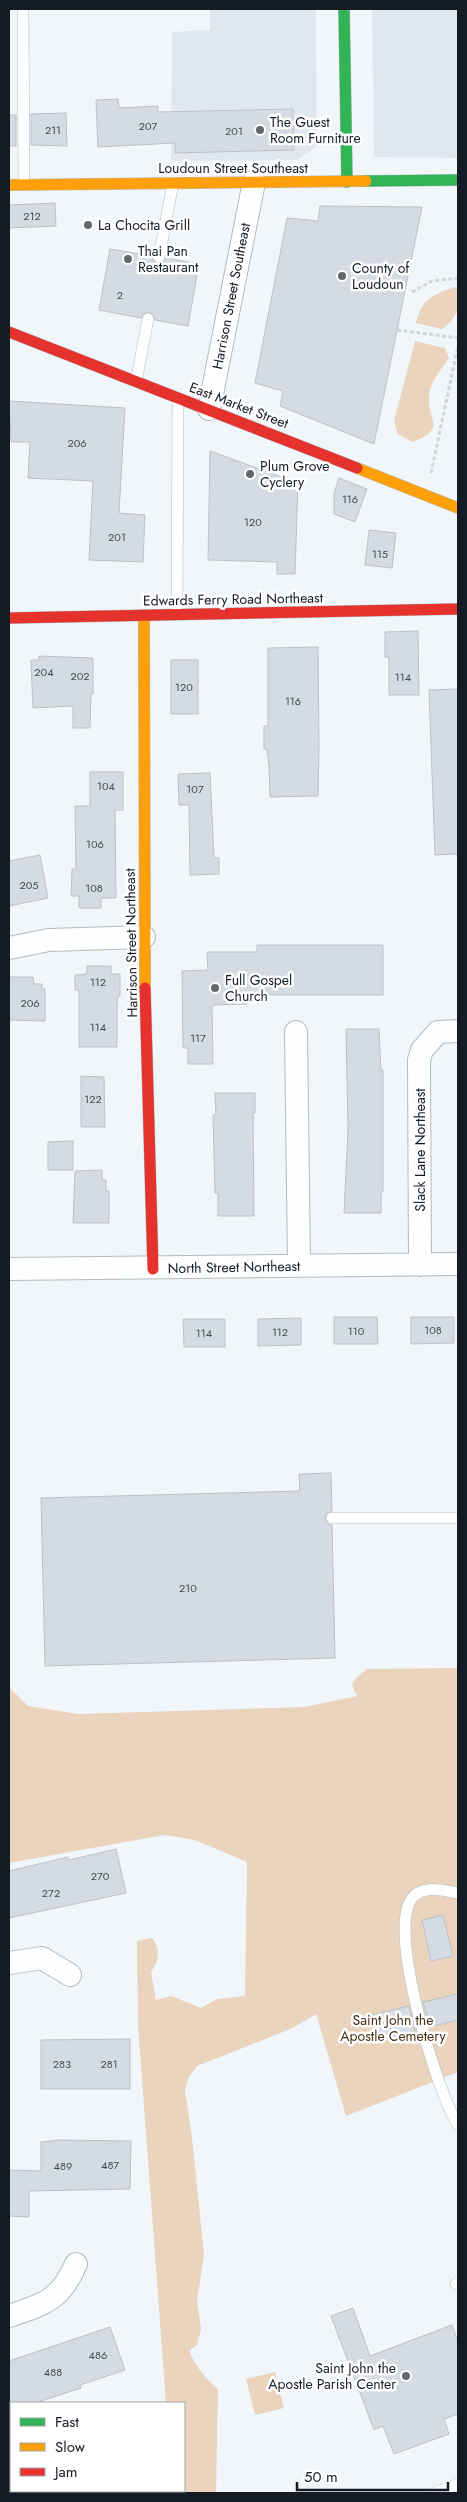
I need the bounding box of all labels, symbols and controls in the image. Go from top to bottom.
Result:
place label: The Guest Room Furniture [270,112,361,148]
house number: 207 [139,118,158,134]
house number: 211 [45,122,61,138]
house number: 201 [225,123,243,139]
marker: The Guest Room Furniture [254,124,266,136]
street label: Loudoun Street Southeast [158,158,309,178]
house number: 212 [23,208,41,224]
place label: La Chocita Grill [98,215,190,235]
marker: La Chocita Grill [82,219,94,231]
street label: Harrison Street Southeast [207,220,255,371]
place label: Thai Pan Restaurant [138,241,199,277]
marker: Thai Pan Restaurant [122,253,134,265]
place label: County of Loudoun [352,258,410,294]
marker: County of Loudoun [336,270,348,282]
house number: 2 [117,287,123,303]
street label: East Market Street [187,377,292,433]
house number: 206 [67,435,87,451]
place label: Plum Grove Cyclery [260,456,329,492]
marker: Plum Grove Cyclery [244,468,256,480]
house number: 116 [342,491,358,507]
house number: 120 [244,514,262,530]
house number: 201 [108,529,126,545]
house number: 115 [372,546,388,562]
street label: Edwards Ferry Road Northeast [143,587,324,611]
house number: 204 [34,664,54,680]
house number: 202 [70,668,90,684]
house number: 114 [395,669,412,685]
house number: 120 [175,679,193,695]
house number: 116 [285,693,301,709]
house number: 104 [97,778,116,794]
house number: 107 [186,781,204,797]
house number: 106 [86,836,104,852]
street label: Harrison Street Northeast [120,868,142,1018]
house number: 205 [19,877,39,893]
house number: 108 [85,880,103,896]
place label: Full Gospel Church [225,970,292,1006]
house number: 112 [90,974,106,990]
marker: Full Gospel Church [209,982,221,994]
house number: 206 [20,995,40,1011]
house number: 114 [90,1019,107,1035]
house number: 117 [190,1030,206,1046]
street label: Slack Lane Northeast [410,1088,430,1212]
house number: 122 [84,1091,102,1107]
street label: North Street Northeast [167,1256,301,1278]
house number: 108 [424,1322,442,1338]
house number: 110 [348,1323,365,1339]
house number: 112 [272,1324,288,1340]
house number: 114 [196,1325,213,1341]
house number: 210 [179,1580,197,1596]
house number: 270 [91,1868,110,1884]
house number: 272 [42,1885,60,1901]
park label: Saint John the Apostle Cemetery [340,2010,447,2046]
house number: 283 [53,2056,71,2072]
house number: 281 [100,2056,118,2072]
house number: 487 [101,2157,119,2173]
house number: 489 [54,2158,72,2174]
house number: 486 [89,2347,107,2363]
place label: Saint John the Apostle Parish Center [268,2358,396,2394]
house number: 488 [44,2364,62,2380]
marker: Saint John the Apostle Parish Center [400,2370,412,2382]
legend [10,2402,185,2492]
text: Fast [55,2411,79,2433]
text: Slow [55,2436,86,2458]
scale bar [297,2460,448,2492]
text: Jam [53,2461,78,2483]
text: 50 m [304,2466,338,2488]

